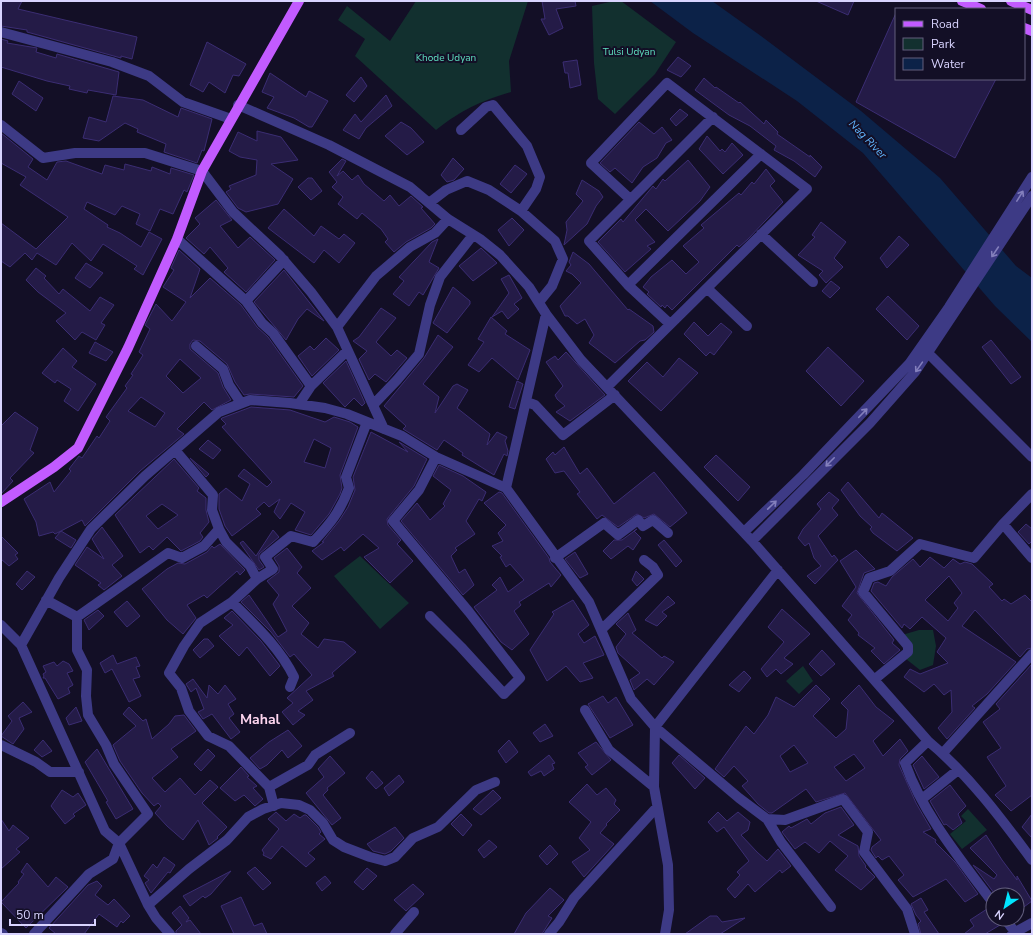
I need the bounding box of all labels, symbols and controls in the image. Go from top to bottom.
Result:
legend [895,8,1025,80]
text: Road [931,16,959,32]
text: Park [931,36,956,52]
park label: Tulsi Udyan [603,45,655,59]
park label: Khode Udyan [416,51,476,65]
text: Water [931,56,965,72]
water label: Nag River [845,117,891,163]
one-way arrow [1016,191,1024,202]
one-way arrow [991,246,999,257]
one-way arrow [915,361,923,372]
one-way arrow [859,408,868,418]
one-way arrow [825,457,835,467]
one-way arrow [767,500,777,510]
district label: Mahal [240,710,281,729]
north arrow [985,887,1025,927]
scale bar [10,901,95,927]
text: N [992,906,1007,923]
text: 50 m [16,907,44,923]

